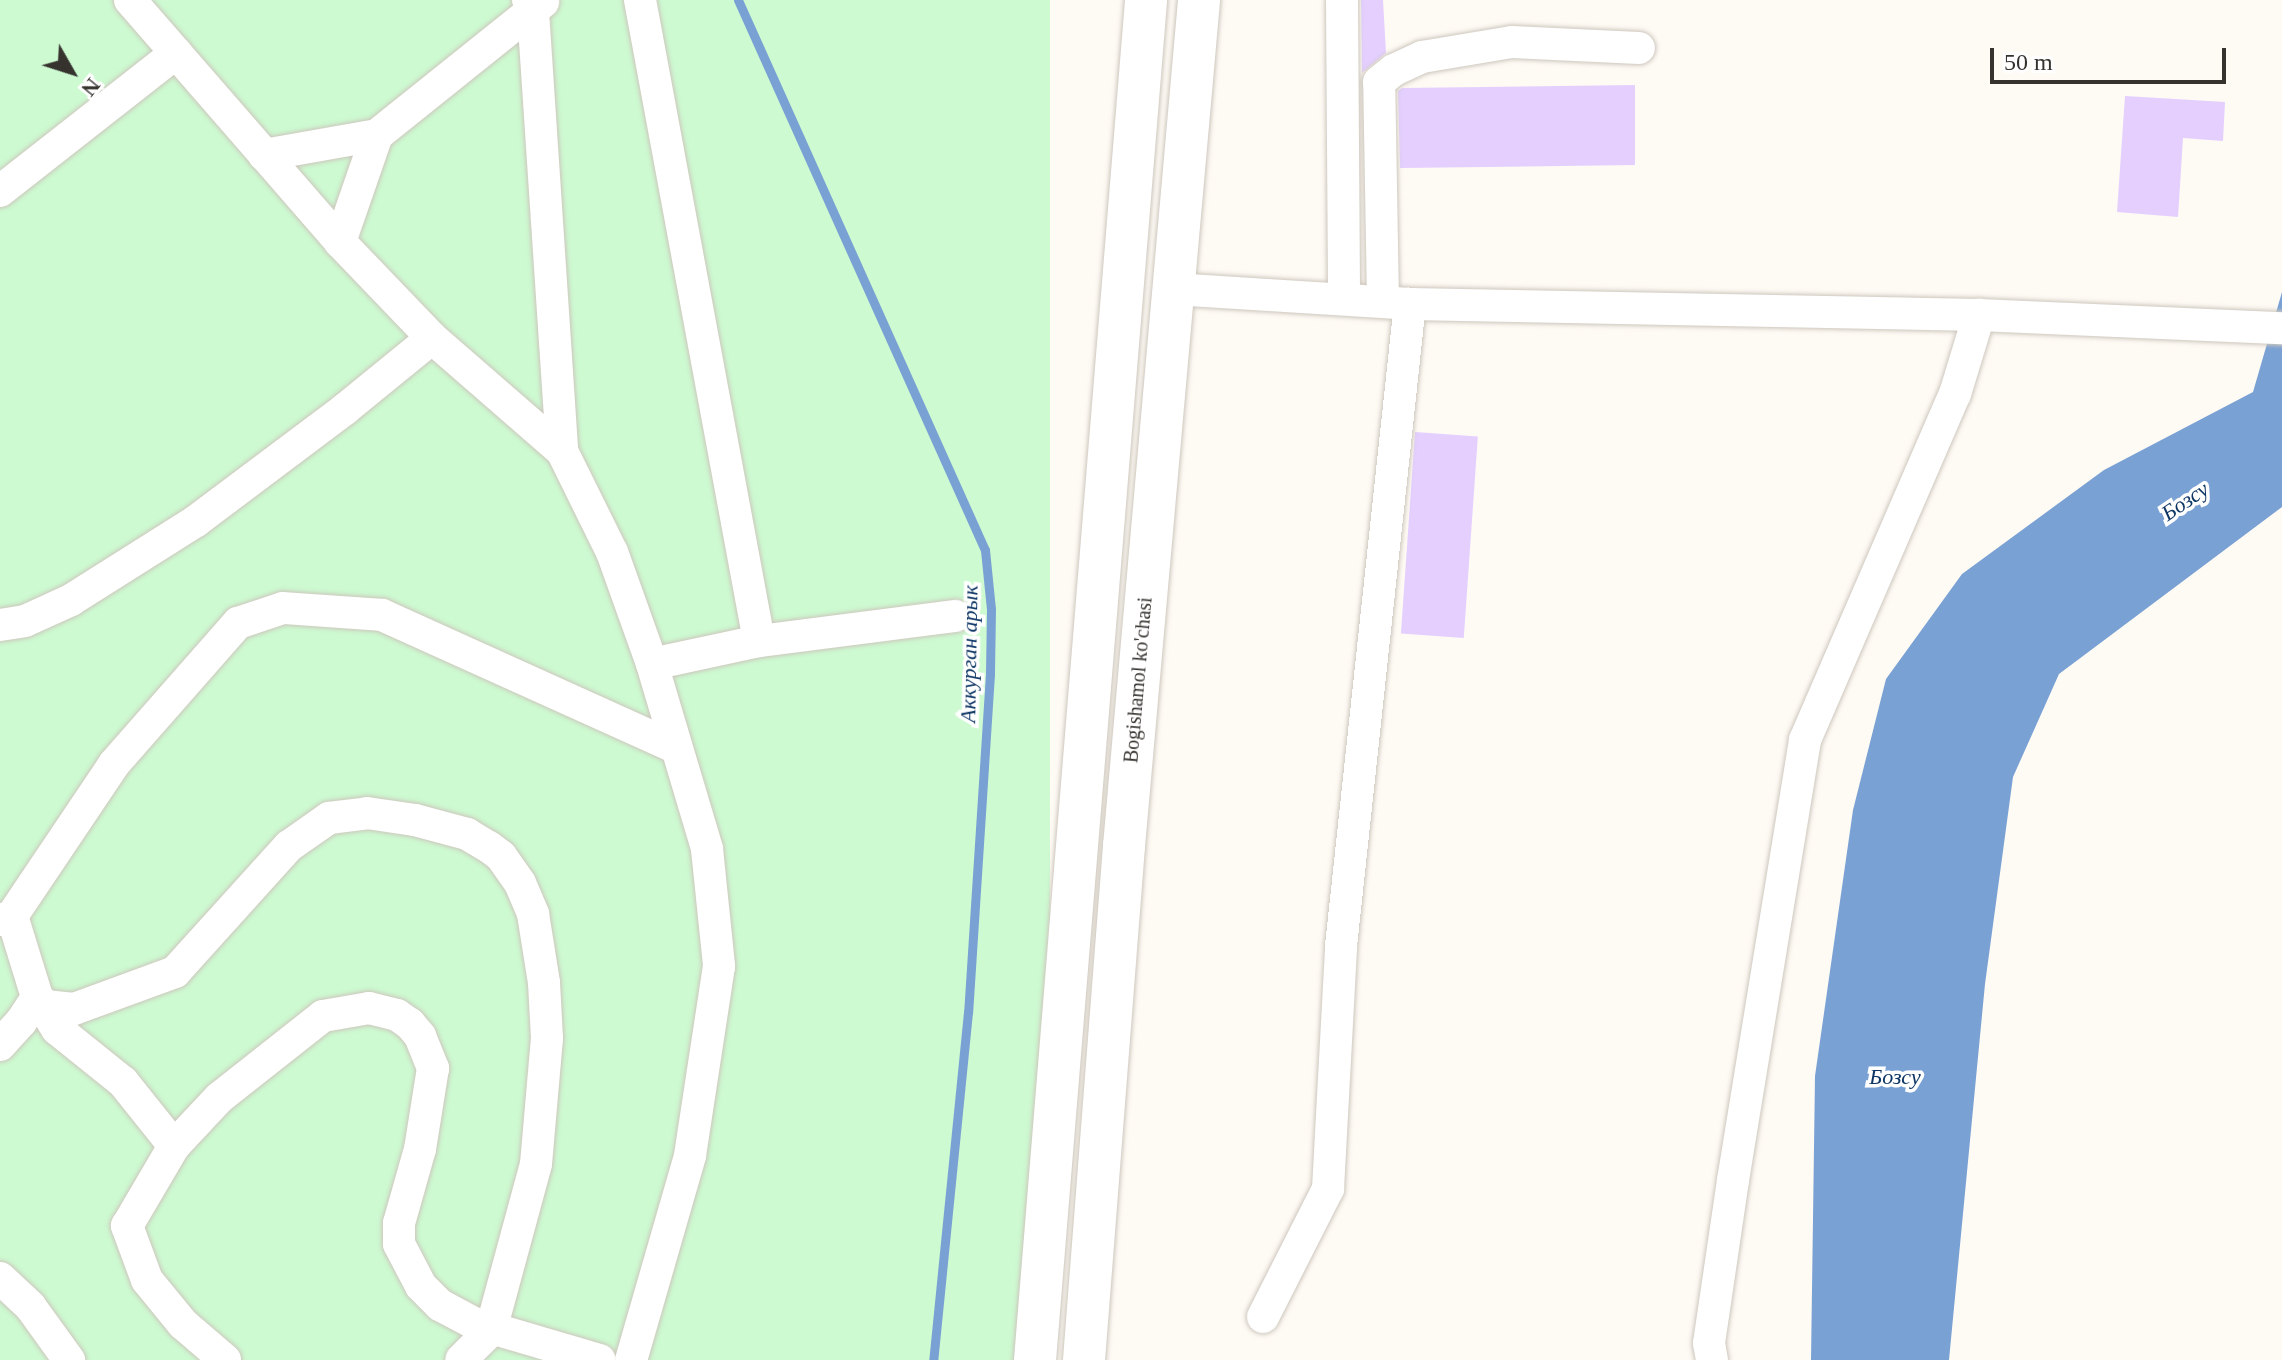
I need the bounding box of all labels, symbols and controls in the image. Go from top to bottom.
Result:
north arrow [32,32,112,112]
scale bar [1994,32,2230,82]
text: 50 m [2004,49,2053,75]
text: N [76,73,106,101]
water label: Бозсу [2156,476,2214,526]
water label: Аккурган арык [955,585,983,723]
street label: Bogishamol ko'chasi [1119,596,1157,764]
water label: Бозсу [1869,1064,1921,1090]

